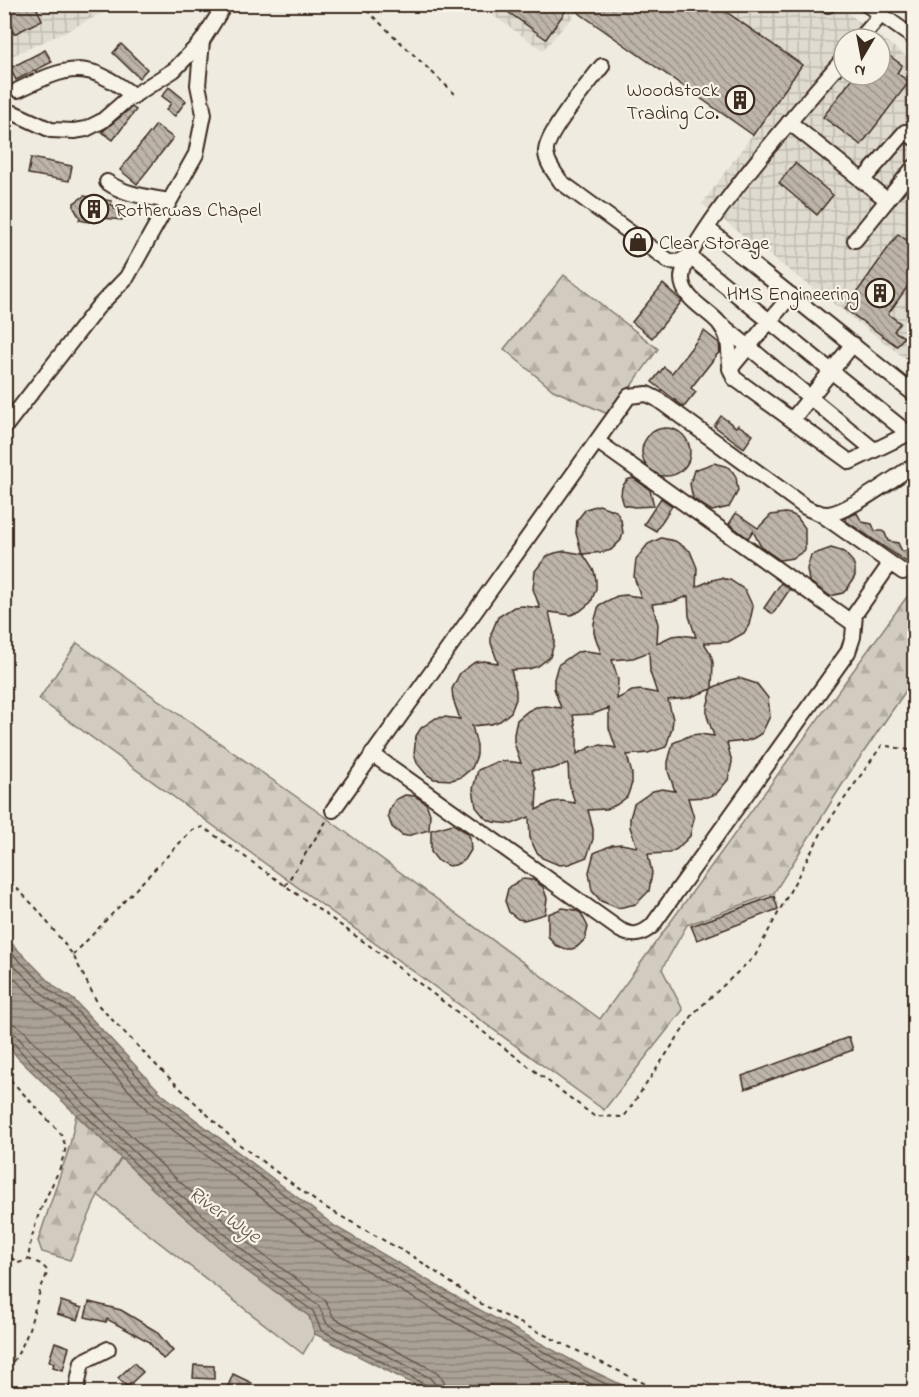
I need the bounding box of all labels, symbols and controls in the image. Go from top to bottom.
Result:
north arrow [832,27,892,87]
text: N [852,57,867,83]
place label: Woodstock Trading Co. [626,77,719,130]
building icon: Woodstock Trading Co. [724,84,756,116]
building icon: Rotherwas Chapel [78,193,110,225]
place label: Rotherwas Chapel [115,197,261,226]
shop icon: Clear Storage [622,226,654,258]
place label: Clear Storage [659,230,769,260]
building icon: HMS Engineering [864,277,896,309]
place label: HMS Engineering [726,281,859,311]
water label: River Wye [181,1180,268,1253]

